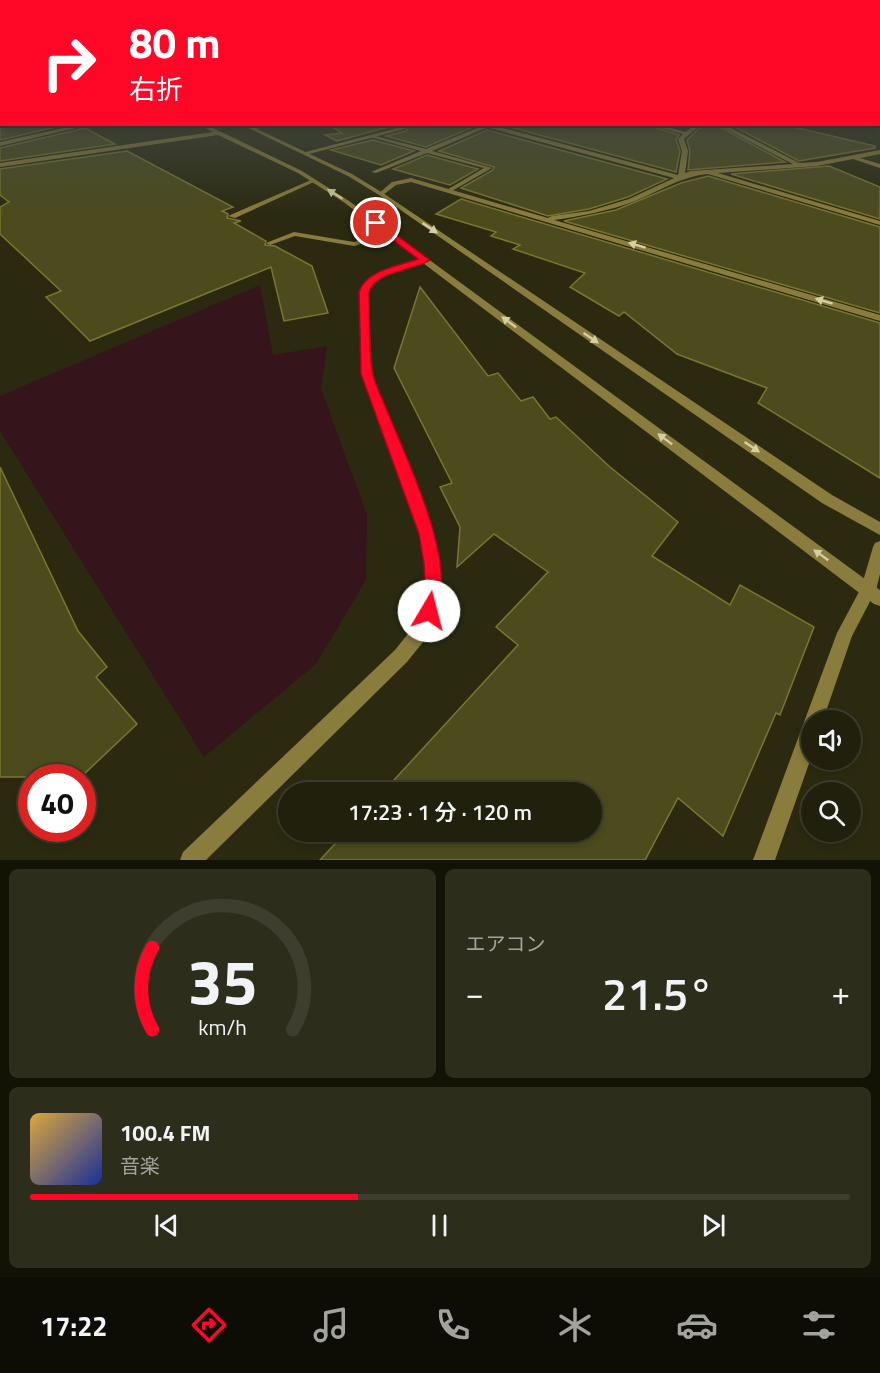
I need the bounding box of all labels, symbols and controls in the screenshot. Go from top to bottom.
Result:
text: 80 m [129,10,221,74]
icon: right [30,24,108,102]
text: 右折 [129,68,183,109]
one-way arrow [327,189,343,200]
pin [350,197,401,248]
icon: arrive [359,206,392,239]
one-way arrow [422,222,438,233]
one-way arrow [628,240,646,249]
one-way arrow [815,296,833,305]
one-way arrow [501,316,517,328]
one-way arrow [583,332,599,343]
one-way arrow [657,433,673,445]
one-way arrow [744,442,760,453]
one-way arrow [814,549,830,561]
position arrow [397,579,461,643]
map controls [801,710,861,842]
button: sound [801,710,861,770]
speed limit sign: 40 [18,764,96,842]
button: search [801,782,861,842]
text: 17:23 · 1 分 · 120 m [348,795,532,829]
text: エアコン [466,928,546,959]
text: 35 [187,933,257,1028]
text: 21.5° [602,959,714,1027]
text: − [466,968,484,1018]
text: + [832,968,850,1018]
text: km/h [198,1012,247,1044]
text: 100.4 FM [120,1116,210,1150]
text: 音楽 [120,1150,160,1181]
icon: previous [150,1209,183,1242]
icon: pause [423,1209,456,1242]
icon: next [697,1209,730,1242]
icon: directions [188,1304,230,1346]
icon: music [310,1304,352,1346]
icon: phone [432,1304,474,1346]
icon: climate [554,1304,596,1346]
icon: car [676,1304,718,1346]
icon: filters [798,1304,840,1346]
text: 17:22 [40,1305,107,1346]

